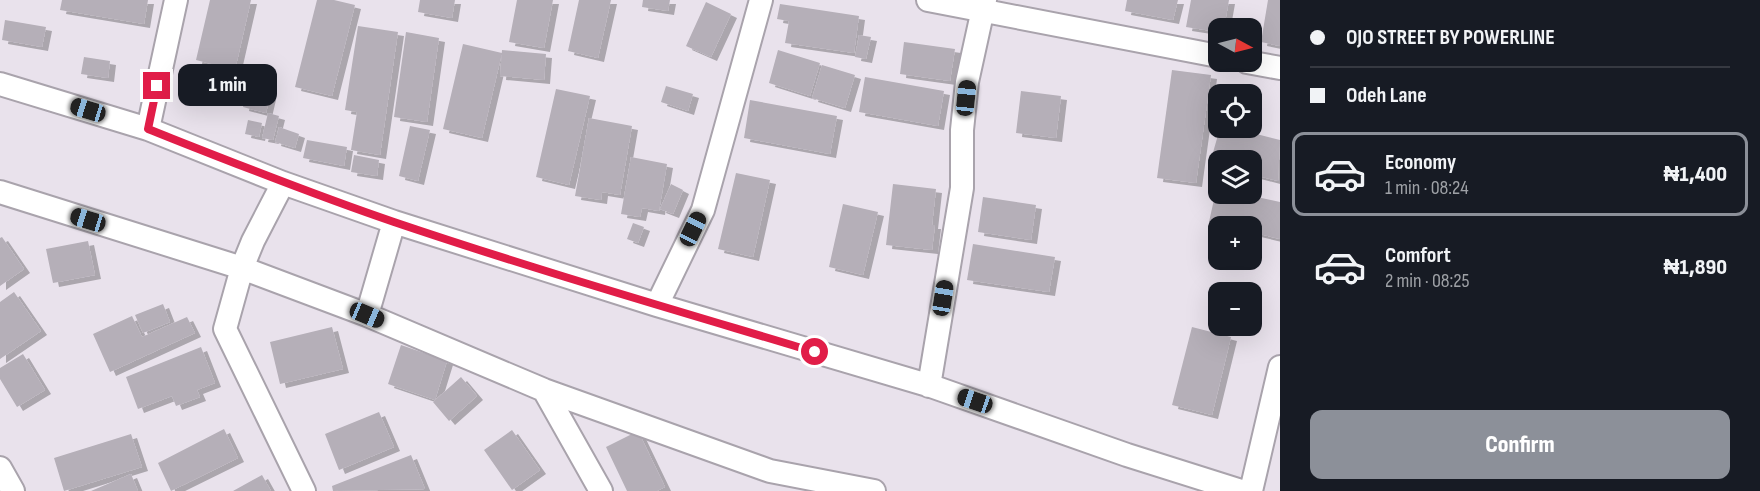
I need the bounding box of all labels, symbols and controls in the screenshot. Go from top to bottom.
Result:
north arrow [1208,18,1262,72]
map controls [1208,18,1262,336]
text: OJO STREET BY POWERLINE [1346,24,1555,51]
callout: 1 min [178,65,277,107]
route end [143,72,170,99]
text: 1 min [208,73,247,97]
car [955,79,977,117]
text: Odeh Lane [1346,82,1427,109]
button: locate [1208,84,1262,138]
car [68,96,108,124]
icon: car [1313,147,1367,201]
text: Economy [1385,149,1456,176]
button: layers [1208,150,1262,204]
text: ₦1,400 [1664,161,1727,188]
text: 1 min · 08:24 [1385,176,1469,200]
car [68,206,108,234]
car [677,209,709,249]
button: + [1208,216,1262,270]
icon: car [1313,240,1367,294]
text: Comfort [1385,242,1451,269]
text: ₦1,890 [1664,254,1727,281]
text: 2 min · 08:25 [1385,269,1470,293]
car [931,279,955,317]
button: − [1208,282,1262,336]
car [347,300,387,330]
route start [801,338,828,365]
car [955,387,995,415]
button: Confirm [1310,410,1730,479]

